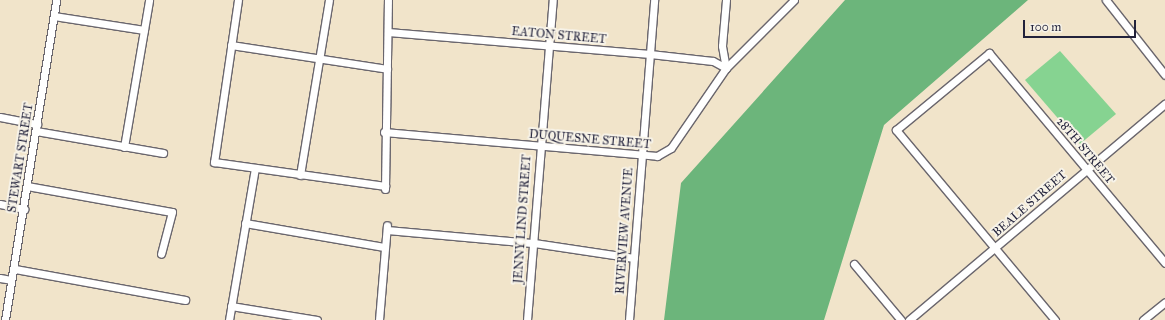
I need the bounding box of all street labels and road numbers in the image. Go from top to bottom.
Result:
street label: EATON STREET [511,25,607,47]
street label: STEWART STREET [5,102,37,214]
street label: 28TH STREET [1053,115,1117,187]
street label: DUQUESNE STREET [528,127,652,153]
street label: JENNY LIND STREET [511,154,535,284]
street label: RIVERVIEW AVENUE [613,167,637,295]
street label: BEALE STREET [990,168,1070,240]

